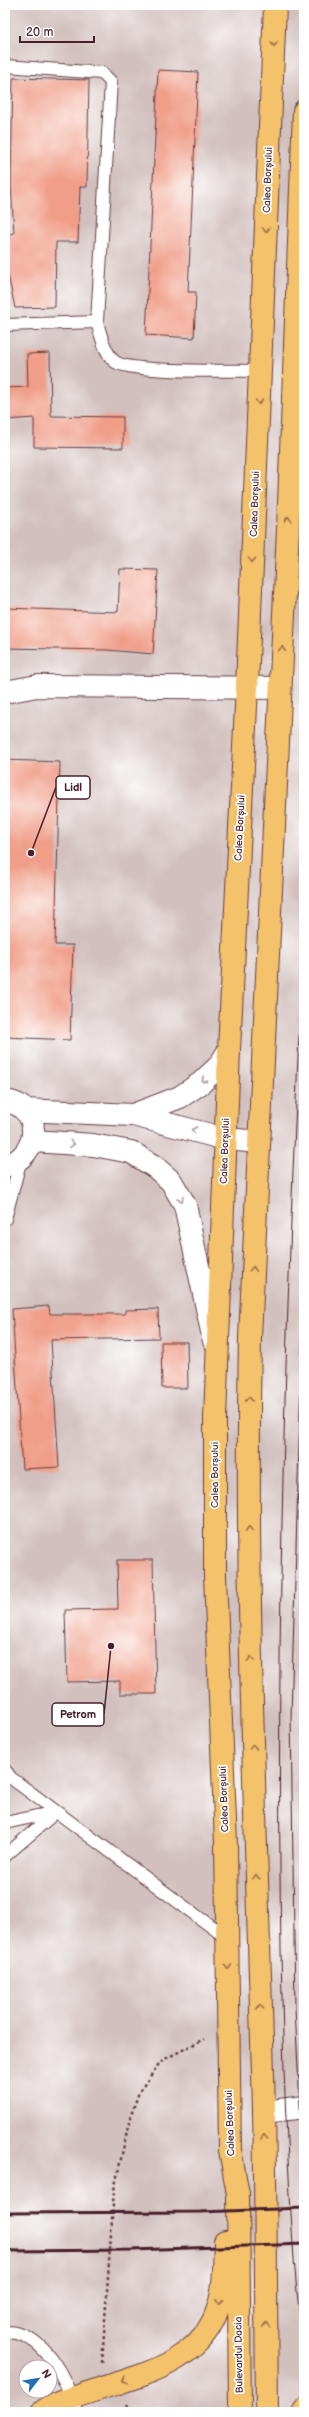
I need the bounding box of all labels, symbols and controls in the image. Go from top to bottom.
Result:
scale bar [20,18,94,44]
text: 20 m [26,25,53,40]
one-way arrow [269,41,278,47]
street label: Calea Borșului [261,147,275,213]
one-way arrow [262,227,270,233]
one-way arrow [254,399,263,405]
street label: Calea Borșului [248,471,262,537]
one-way arrow [284,516,293,522]
one-way arrow [248,557,257,563]
one-way arrow [278,646,287,652]
callout: Lidl [56,776,90,799]
text: Lidl [64,781,82,794]
street label: Calea Borșului [232,795,248,861]
one-way arrow [202,1075,209,1082]
street label: Calea Borșului [218,1118,232,1184]
one-way arrow [191,1127,197,1135]
one-way arrow [69,1139,75,1148]
one-way arrow [177,1195,184,1202]
one-way arrow [249,1266,258,1272]
one-way arrow [245,1396,253,1402]
street label: Calea Borșului [209,1442,221,1508]
one-way arrow [245,1526,253,1532]
one-way arrow [247,1656,255,1662]
callout: Petrom [52,1703,104,1726]
text: Petrom [60,1708,96,1721]
one-way arrow [248,1744,257,1750]
street label: Calea Borșului [217,1766,231,1832]
one-way arrow [252,1874,261,1880]
one-way arrow [224,1964,232,1970]
one-way arrow [256,2004,265,2010]
street label: Calea Borșului [223,2090,237,2156]
one-way arrow [260,2134,268,2140]
one-way arrow [216,2299,224,2306]
street label: Bulevardul Dacia [232,2316,246,2393]
one-way arrow [262,2322,270,2328]
north arrow [18,2359,58,2399]
text: N [38,2367,54,2381]
one-way arrow [121,2375,128,2384]

